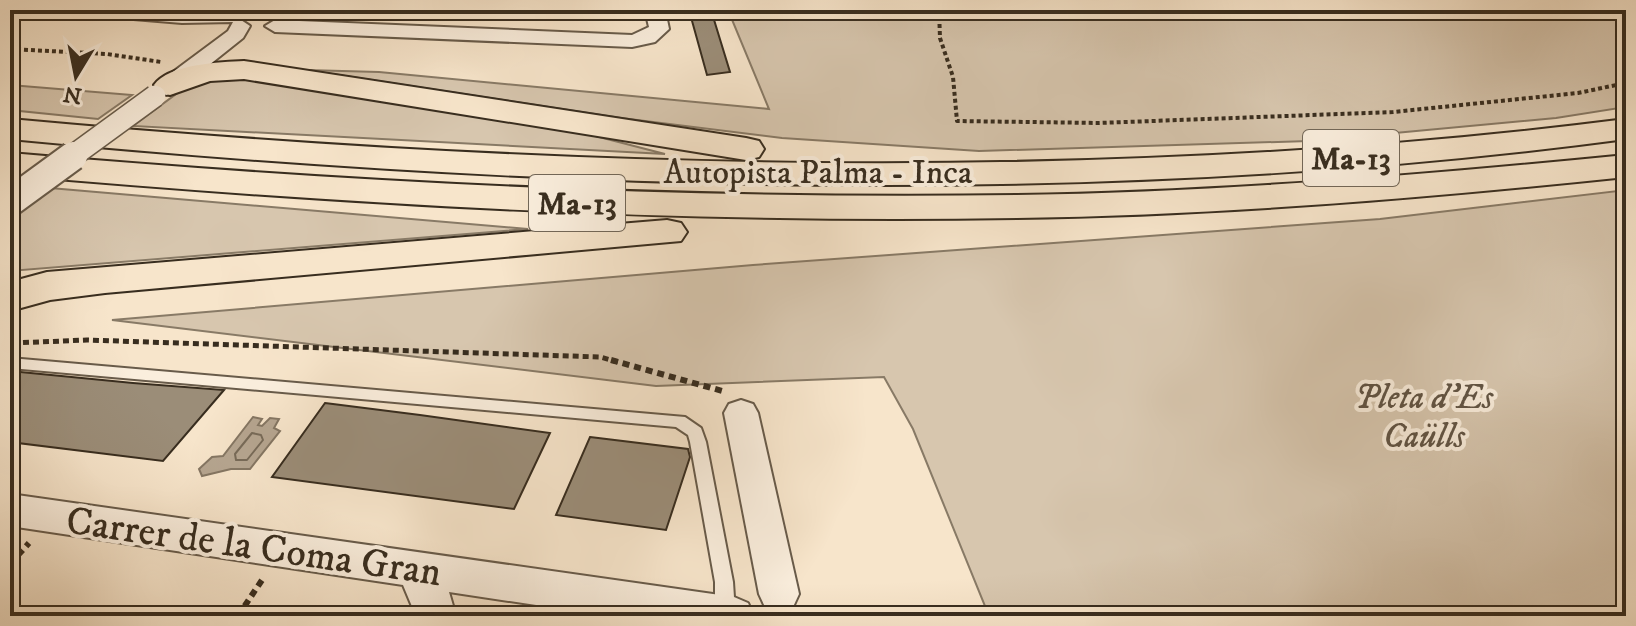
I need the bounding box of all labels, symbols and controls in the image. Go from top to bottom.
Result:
north arrow [36,36,116,116]
text: N [62,79,84,109]
road number: Ma-13 [1303,130,1399,186]
street label: Autopista Palma - Inca [664,152,973,194]
road number: Ma-13 [529,175,625,231]
park label: Pleta d'Es Caülls [1355,377,1494,458]
street label: Carrer de la Coma Gran [63,497,445,599]

